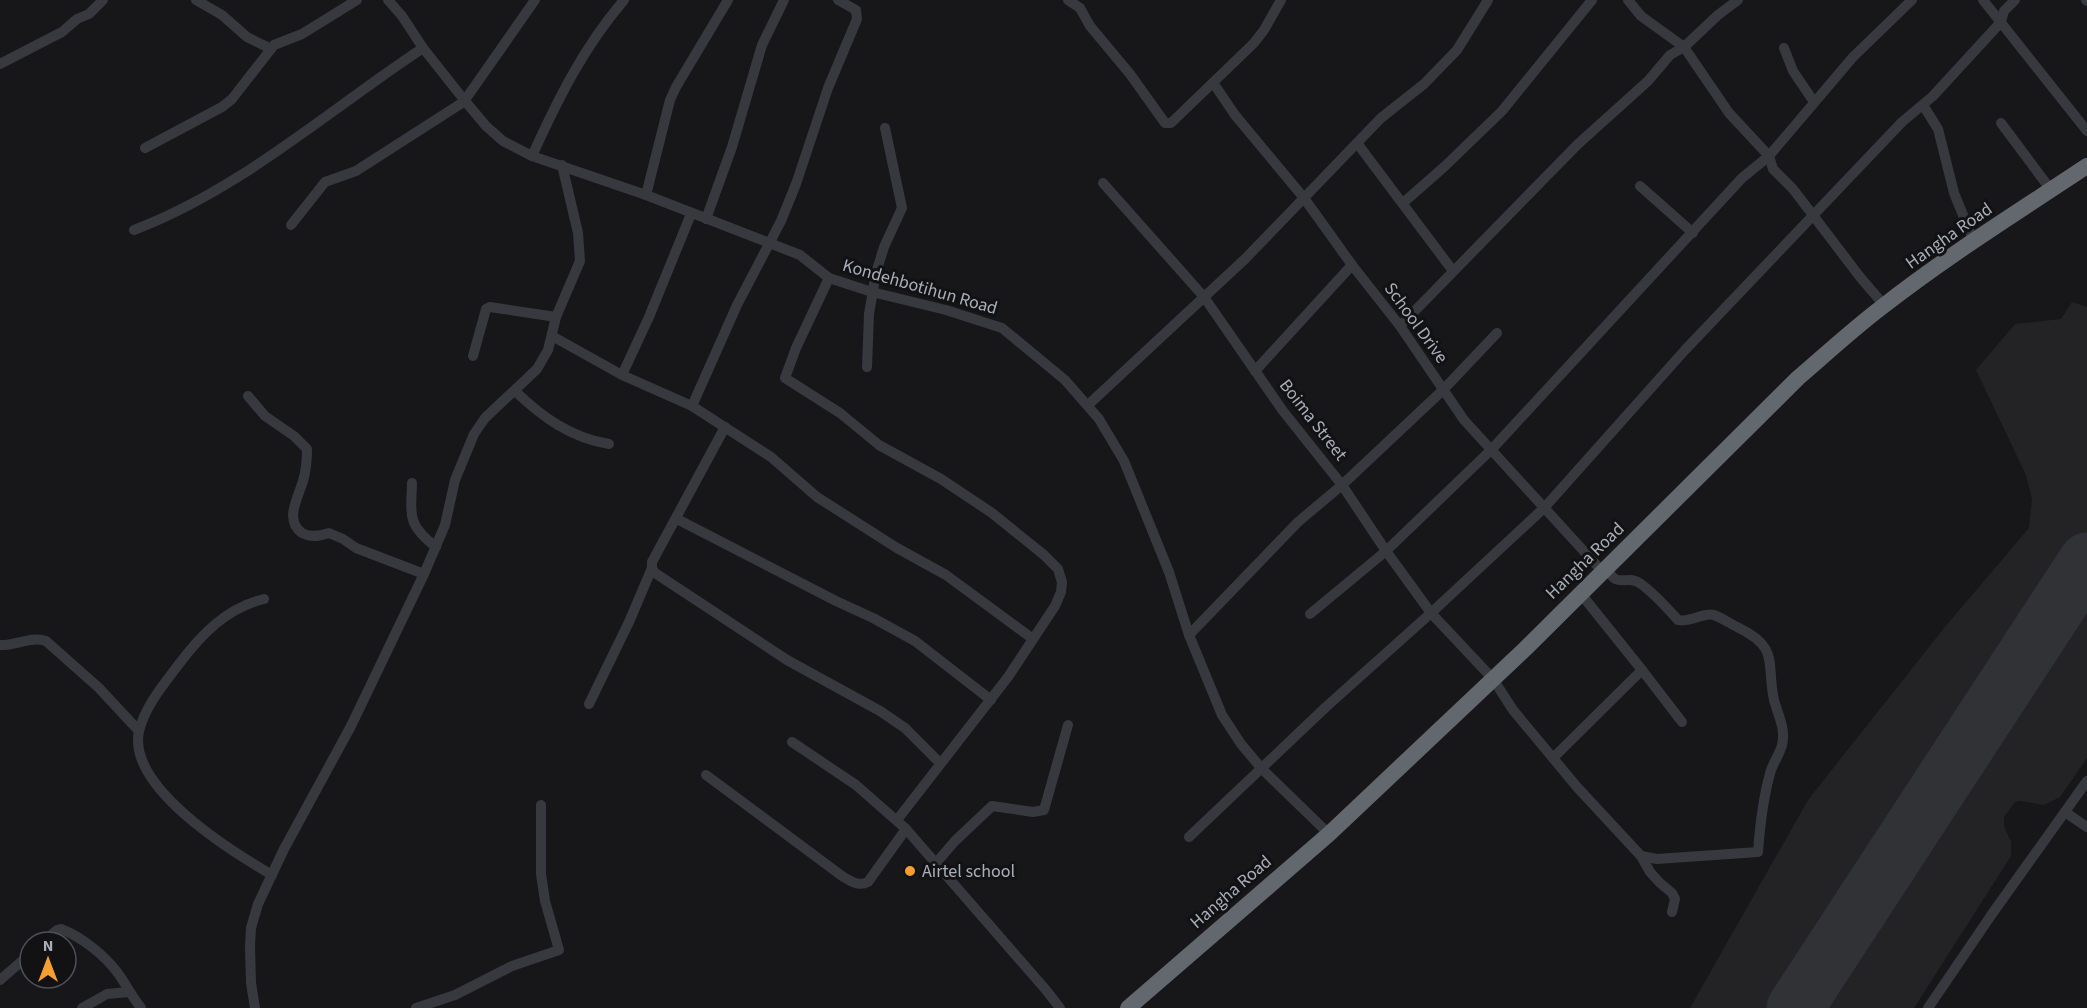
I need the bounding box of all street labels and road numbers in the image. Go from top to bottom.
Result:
street label: Hangha Road [1901,197,1997,275]
street label: Kondehbotihun Road [840,253,1000,321]
street label: School Drive [1378,277,1454,369]
street label: Boima Street [1273,374,1353,466]
street label: Hangha Road [1540,517,1630,605]
street label: Hangha Road [1185,849,1277,935]

